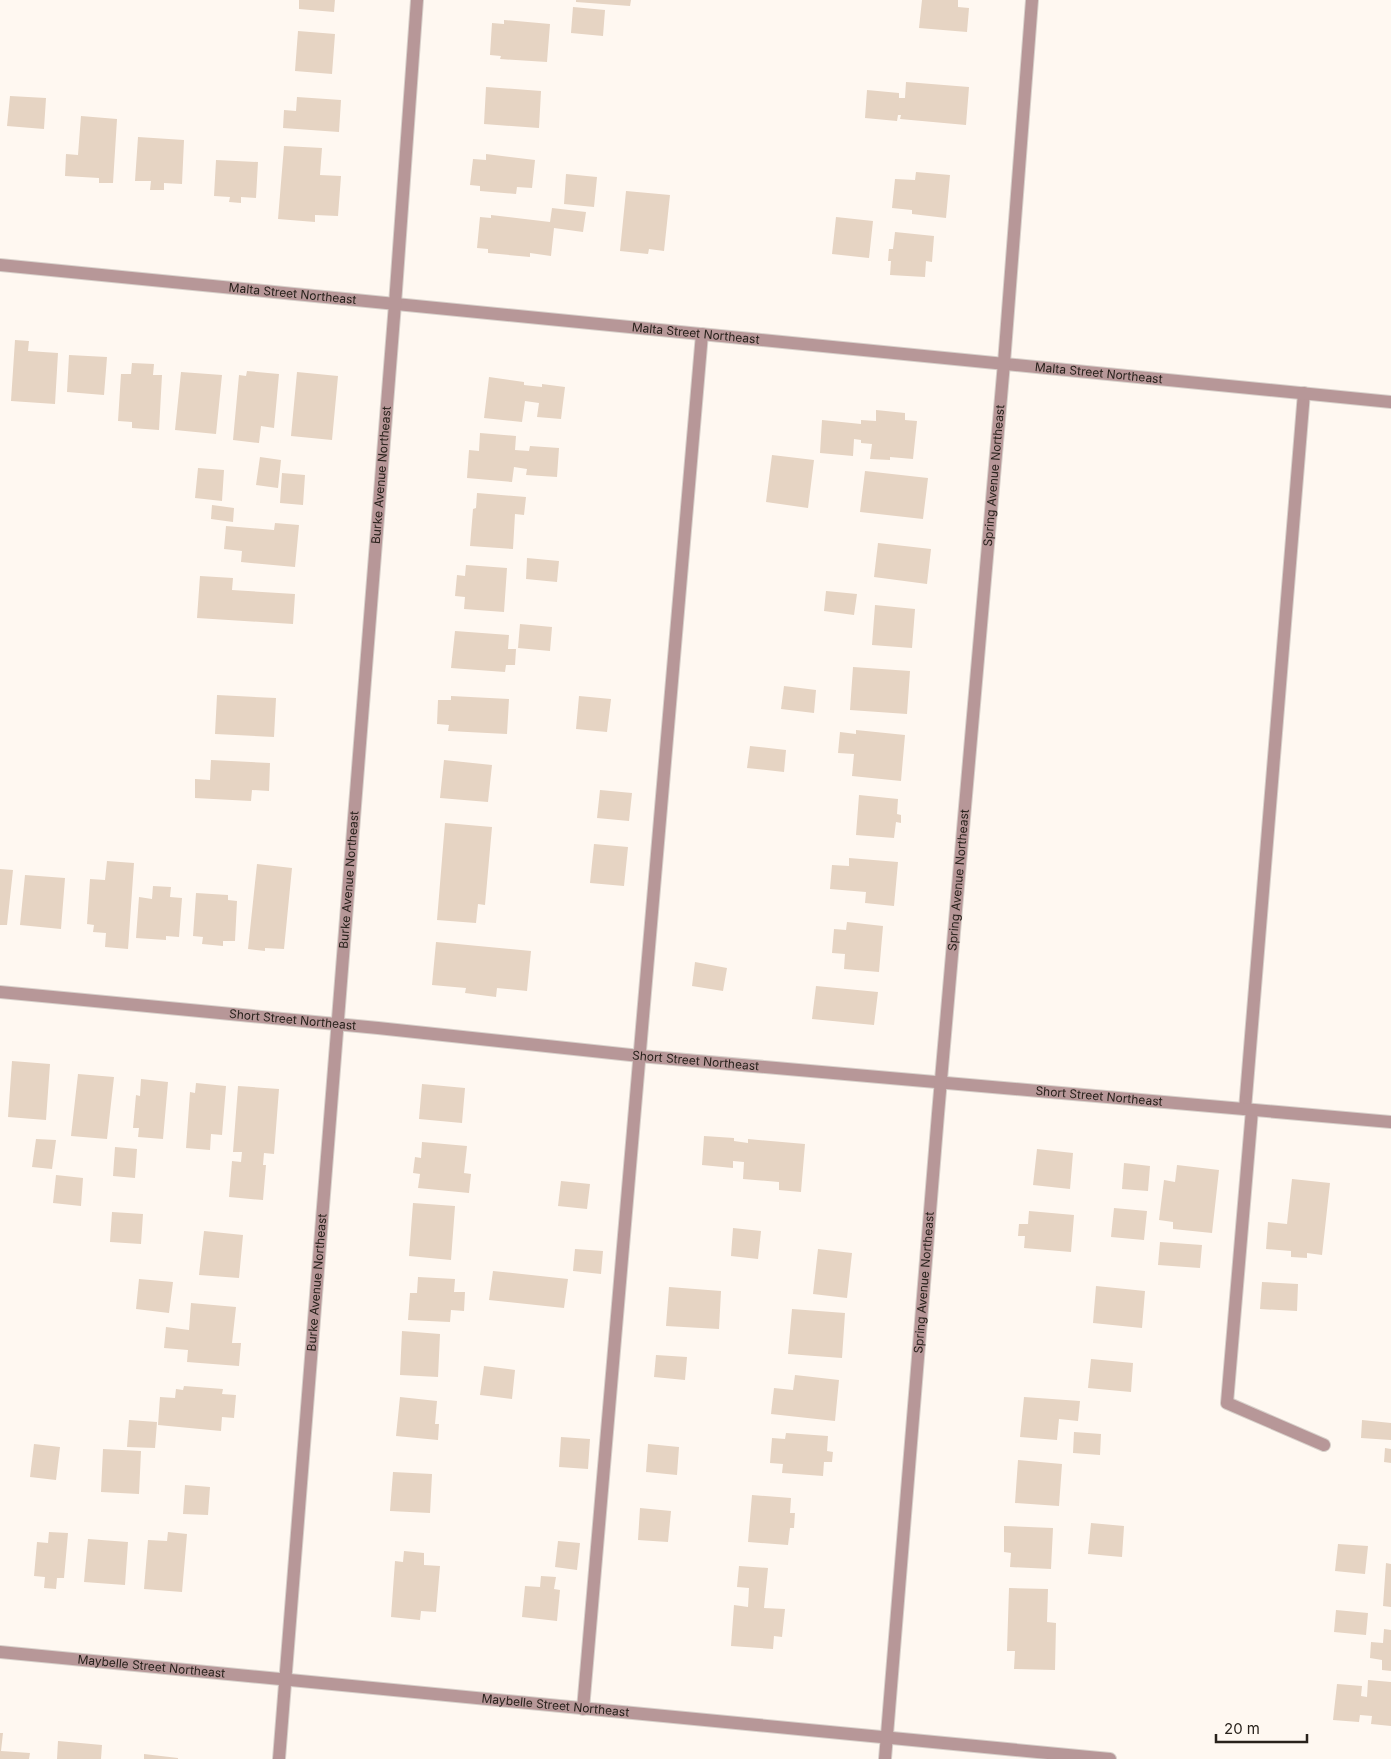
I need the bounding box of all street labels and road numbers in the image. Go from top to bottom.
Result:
street label: Malta Street Northeast [228,280,357,307]
street label: Malta Street Northeast [631,319,760,347]
street label: Malta Street Northeast [1034,359,1163,386]
street label: Spring Avenue Northeast [980,404,1007,547]
street label: Burke Avenue Northeast [368,406,394,544]
street label: Spring Avenue Northeast [944,808,972,952]
street label: Burke Avenue Northeast [336,810,362,949]
street label: Short Street Northeast [229,1006,357,1033]
street label: Short Street Northeast [631,1047,760,1073]
street label: Short Street Northeast [1035,1083,1163,1109]
street label: Spring Avenue Northeast [910,1211,937,1354]
street label: Burke Avenue Northeast [304,1213,329,1352]
street label: Maybelle Street Northeast [77,1652,226,1681]
street label: Maybelle Street Northeast [481,1690,630,1720]

